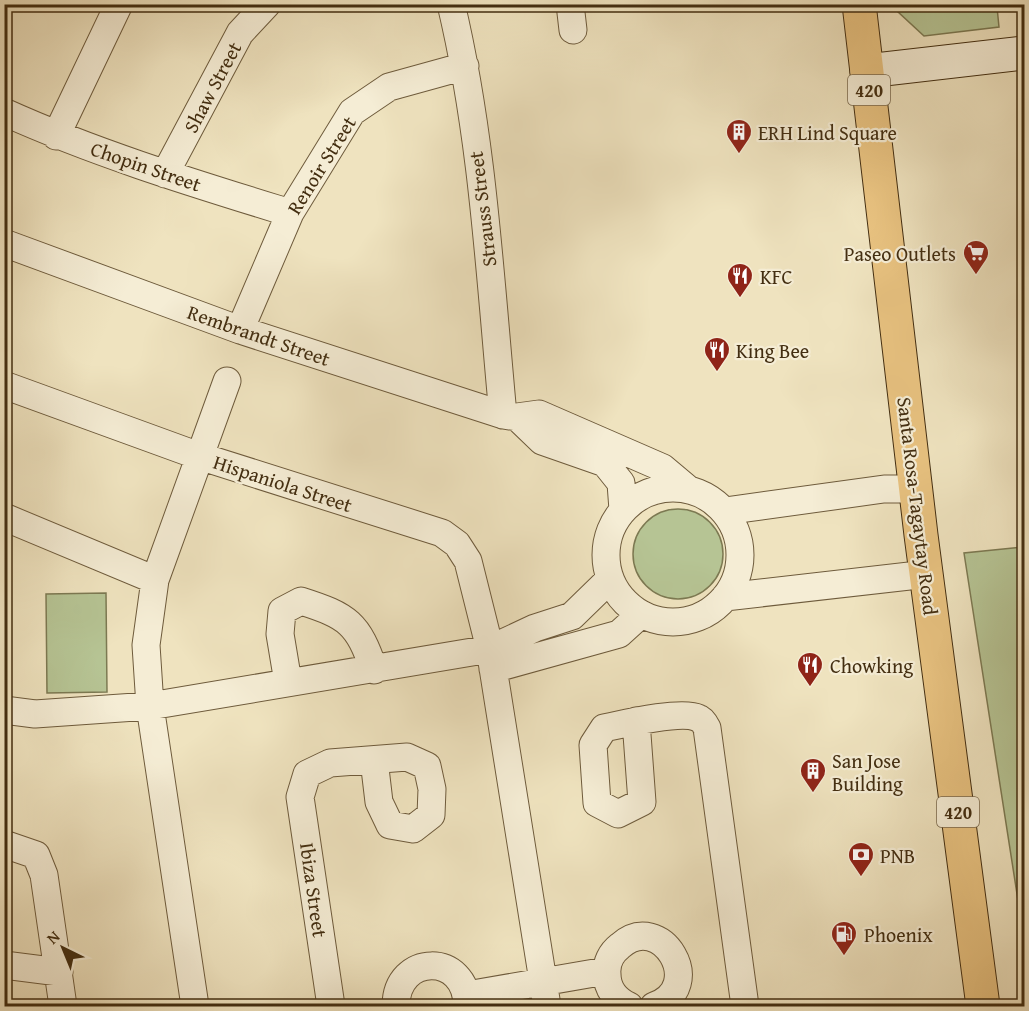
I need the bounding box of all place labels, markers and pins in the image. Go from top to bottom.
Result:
building icon: ERH Lind Square [724,117,754,155]
place label: ERH Lind Square [758,118,897,147]
supermarket icon: Paseo Outlets [961,238,991,276]
place label: Paseo Outlets [844,239,956,268]
restaurant icon: KFC [725,261,755,299]
place label: KFC [760,262,793,291]
restaurant icon: King Bee [702,335,732,373]
place label: King Bee [736,336,809,365]
restaurant icon: Chowking [795,650,825,688]
place label: Chowking [830,651,913,680]
place label: San Jose Building [832,746,903,798]
building icon: San Jose Building [798,756,828,794]
bank icon: PNB [846,840,876,878]
place label: PNB [880,841,915,870]
fuel station icon: Phoenix [829,919,859,957]
place label: Phoenix [864,920,933,949]

